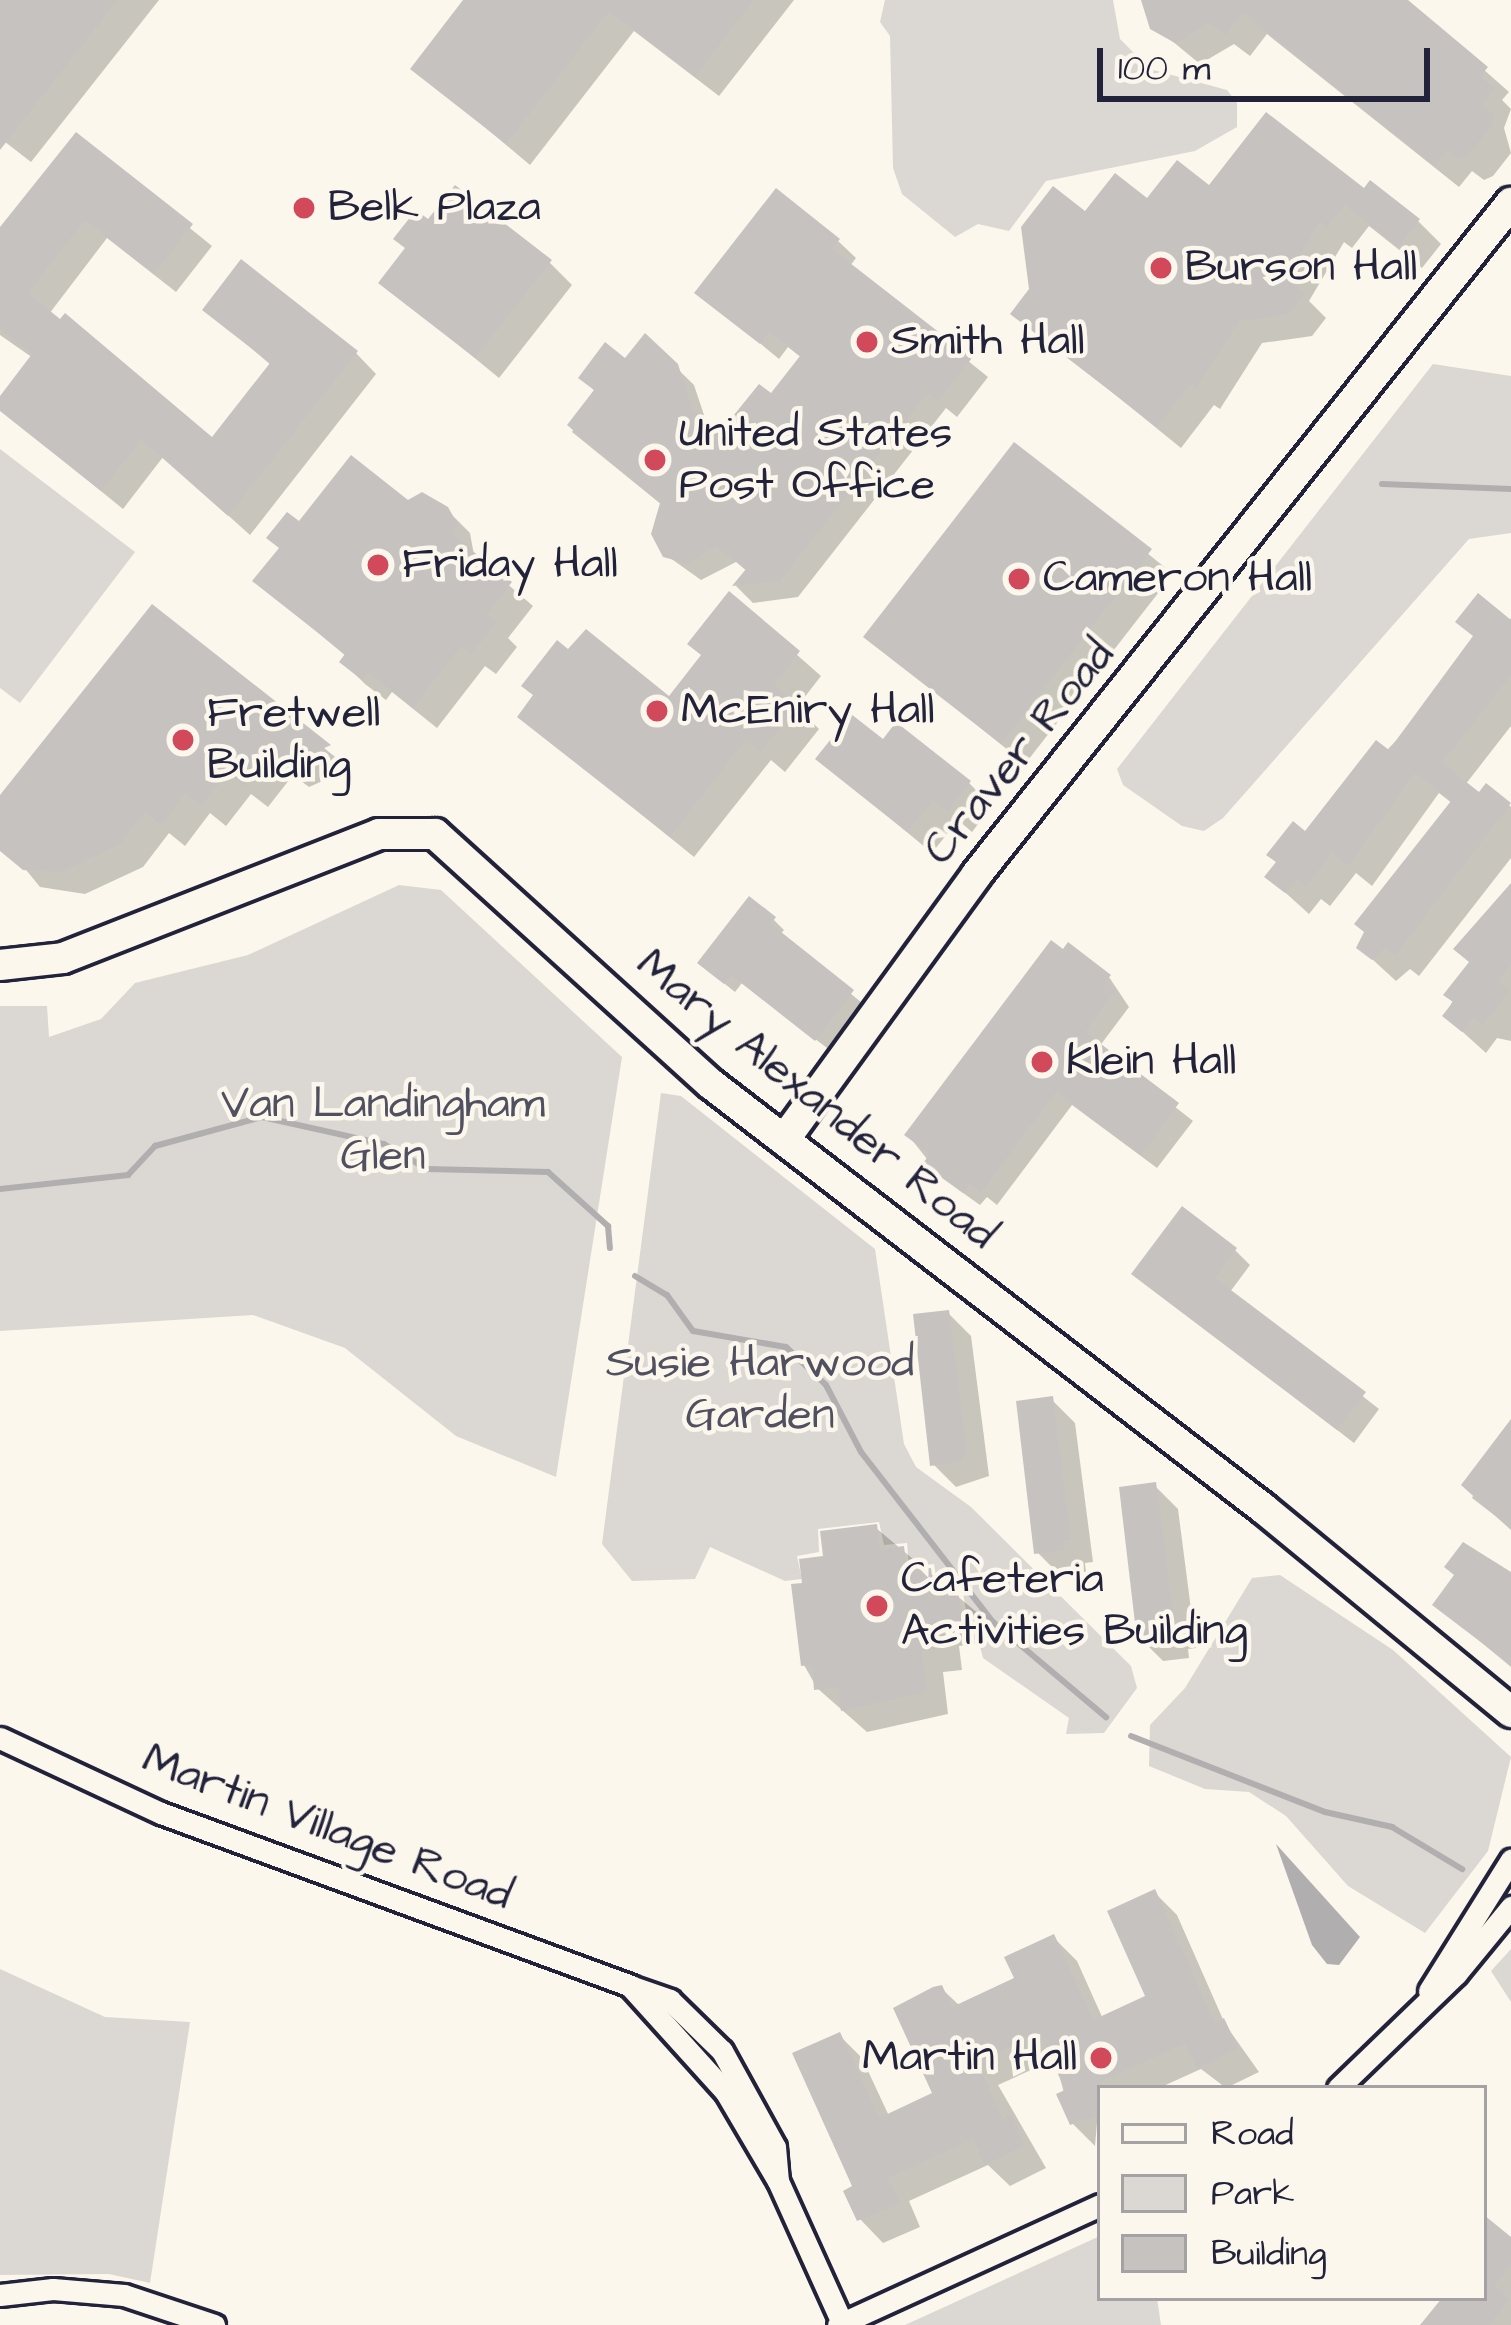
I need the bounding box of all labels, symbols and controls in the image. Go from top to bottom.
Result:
scale bar [1103,24,1436,98]
text: 100 m [1118,43,1210,94]
place label: Belk Plaza [328,181,541,235]
marker: Belk Plaza [291,195,317,221]
place label: Burson Hall [1185,241,1417,295]
marker: Burson Hall [1148,255,1174,281]
place label: Smith Hall [891,315,1085,369]
marker: Smith Hall [854,329,880,355]
place label: United States Post Office [679,407,952,513]
marker: United States Post Office [642,447,668,473]
place label: Friday Hall [402,538,618,592]
marker: Friday Hall [365,552,391,578]
place label: Cameron Hall [1043,552,1312,606]
marker: Cameron Hall [1006,566,1032,592]
street label: Craver Road [913,630,1127,876]
place label: McEniry Hall [681,684,934,738]
place label: Fretwell Building [207,687,380,793]
marker: McEniry Hall [644,698,670,724]
marker: Fretwell Building [170,727,196,753]
street label: Mary Alexander Road [625,938,1007,1262]
place label: Klein Hall [1066,1035,1236,1089]
marker: Klein Hall [1029,1049,1055,1075]
park label: Van Landingham Glen [221,1078,545,1184]
park label: Susie Harwood Garden [606,1337,914,1443]
place label: Cafeteria Activities Building [901,1553,1248,1659]
marker: Cafeteria Activities Building [864,1593,890,1619]
street label: Martin Village Road [135,1733,519,1923]
place label: Martin Hall [862,2031,1077,2085]
marker: Martin Hall [1088,2045,1114,2071]
legend [1097,2085,1487,2301]
text: Road [1211,2108,1294,2159]
text: Park [1211,2168,1294,2219]
text: Building [1211,2228,1326,2279]

